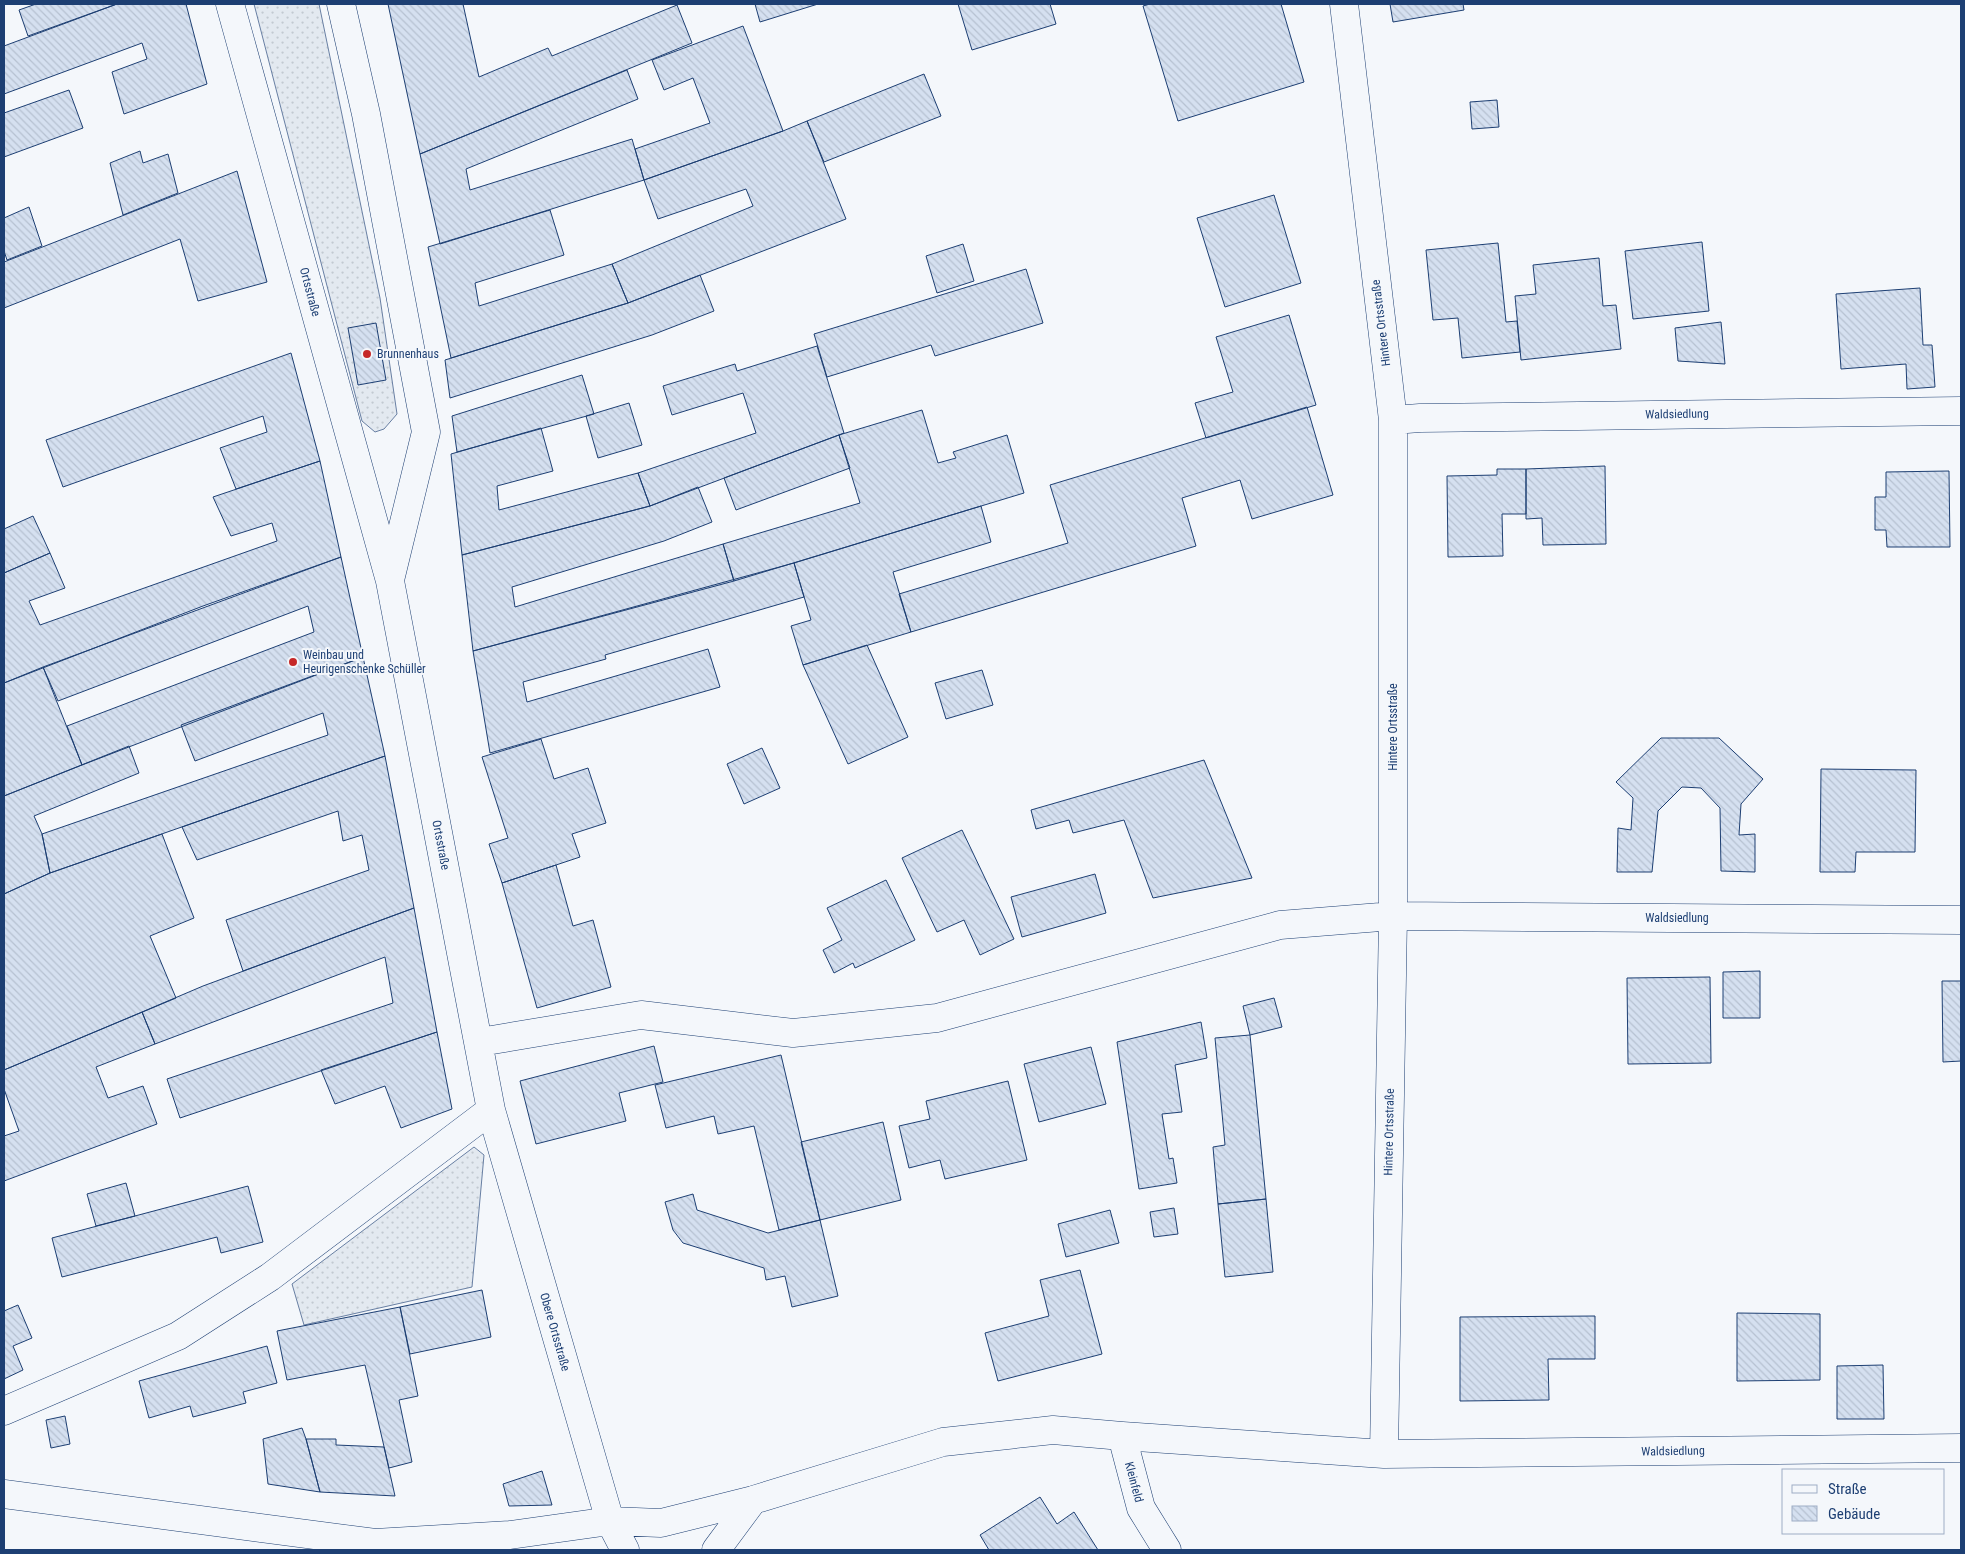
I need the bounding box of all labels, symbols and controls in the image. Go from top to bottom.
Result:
street label: Ortsstraße [297,266,323,318]
street label: Hintere Ortsstraße [1369,278,1393,367]
place label: Brunnenhaus [377,347,439,361]
marker: Brunnenhaus [361,348,373,360]
street label: Waldsiedlung [1645,406,1709,422]
place label: Weinbau und Heurigenschenke Schüller [303,648,426,676]
marker: Weinbau und Heurigenschenke Schüller [287,656,299,668]
street label: Hintere Ortsstraße [1386,683,1400,771]
street label: Ortsstraße [429,819,453,871]
street label: Waldsiedlung [1645,911,1709,925]
street label: Hintere Ortsstraße [1381,1088,1397,1176]
street label: Obere Ortsstraße [537,1291,573,1373]
street label: Waldsiedlung [1641,1443,1705,1459]
street label: Kleinfeld [1122,1460,1146,1504]
legend [1782,1469,1945,1534]
text: Straße [1828,1480,1867,1498]
text: Gebäude [1828,1505,1880,1523]

